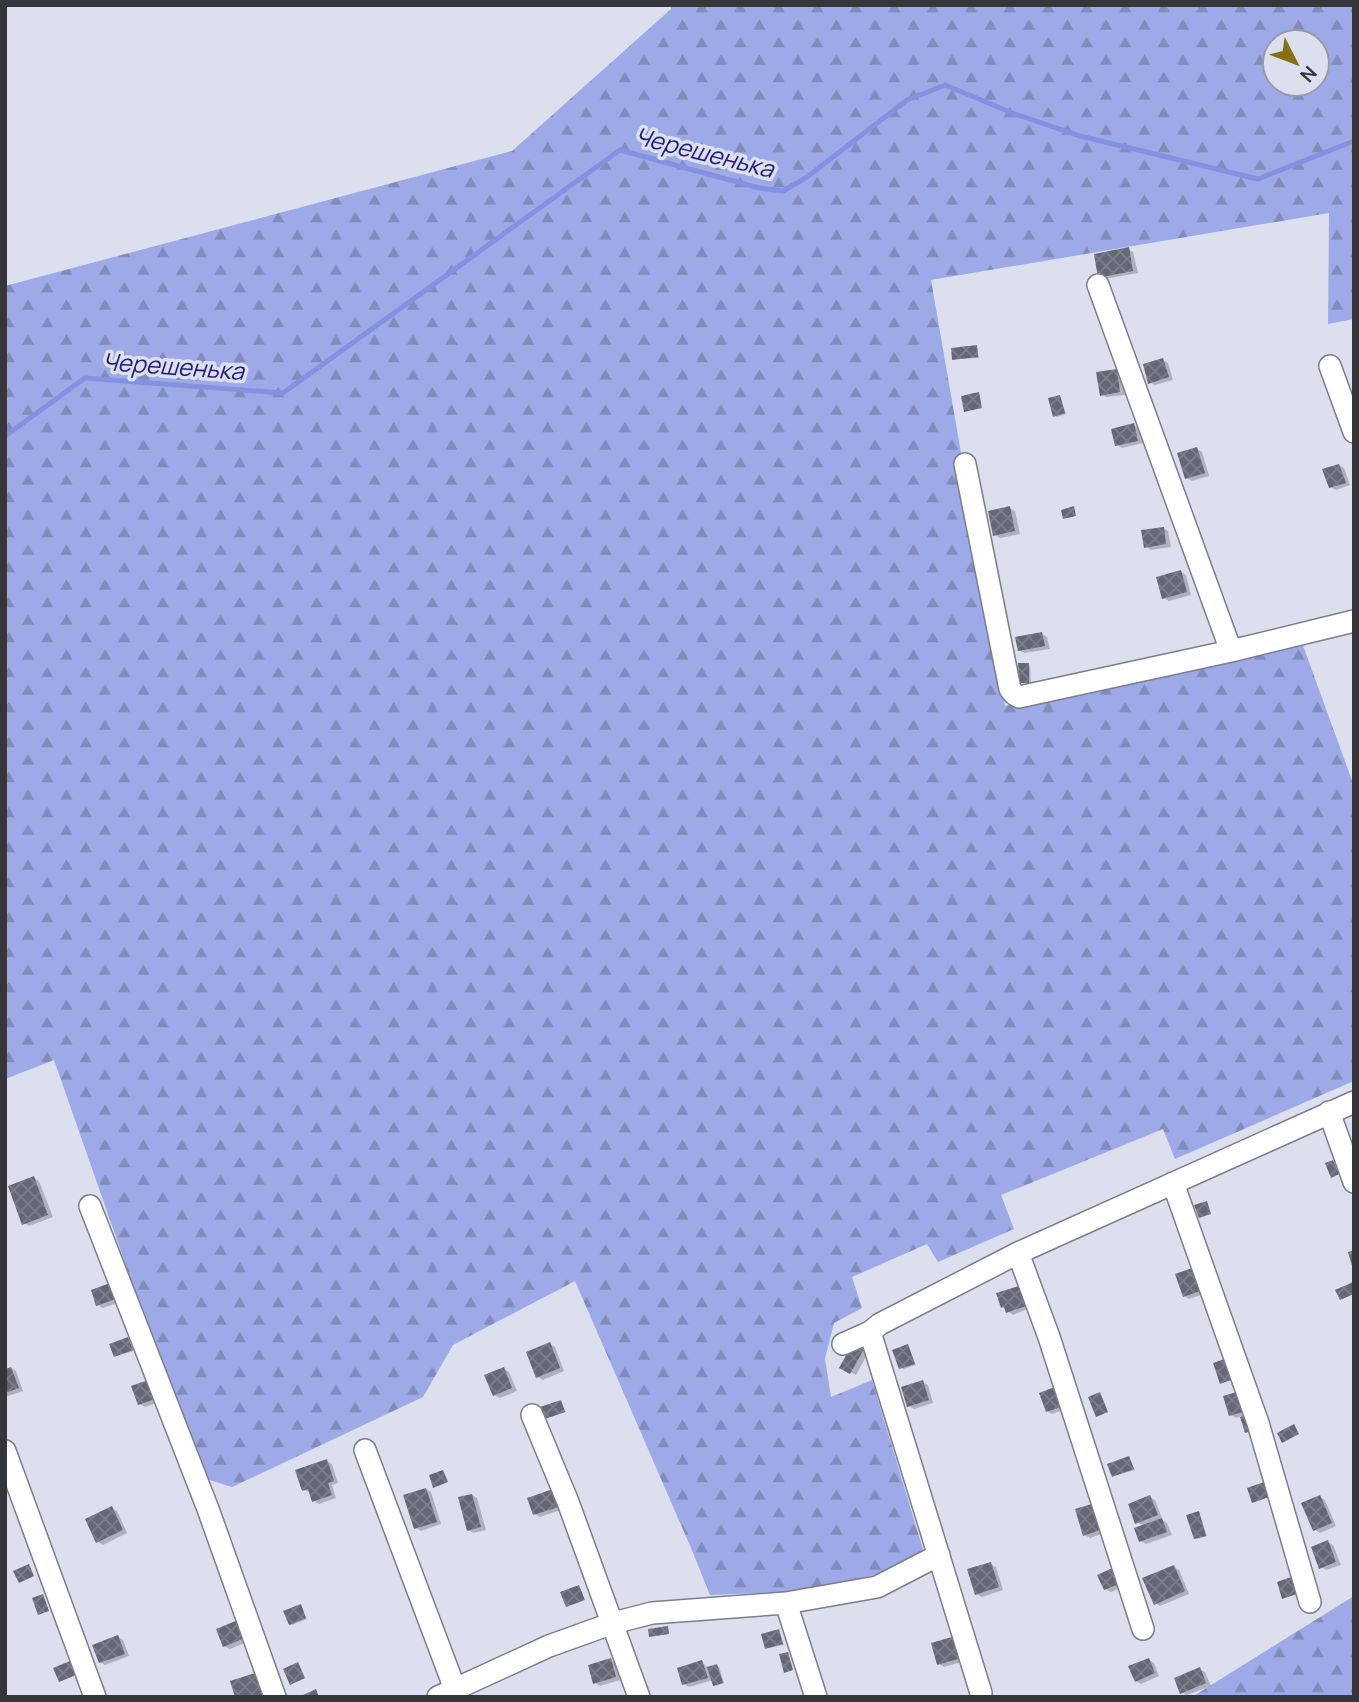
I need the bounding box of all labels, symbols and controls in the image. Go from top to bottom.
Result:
north arrow [1261,28,1331,98]
text: N [1294,61,1323,88]
water label: Черешенька [631,118,779,185]
water label: Черешенька [101,344,247,387]

